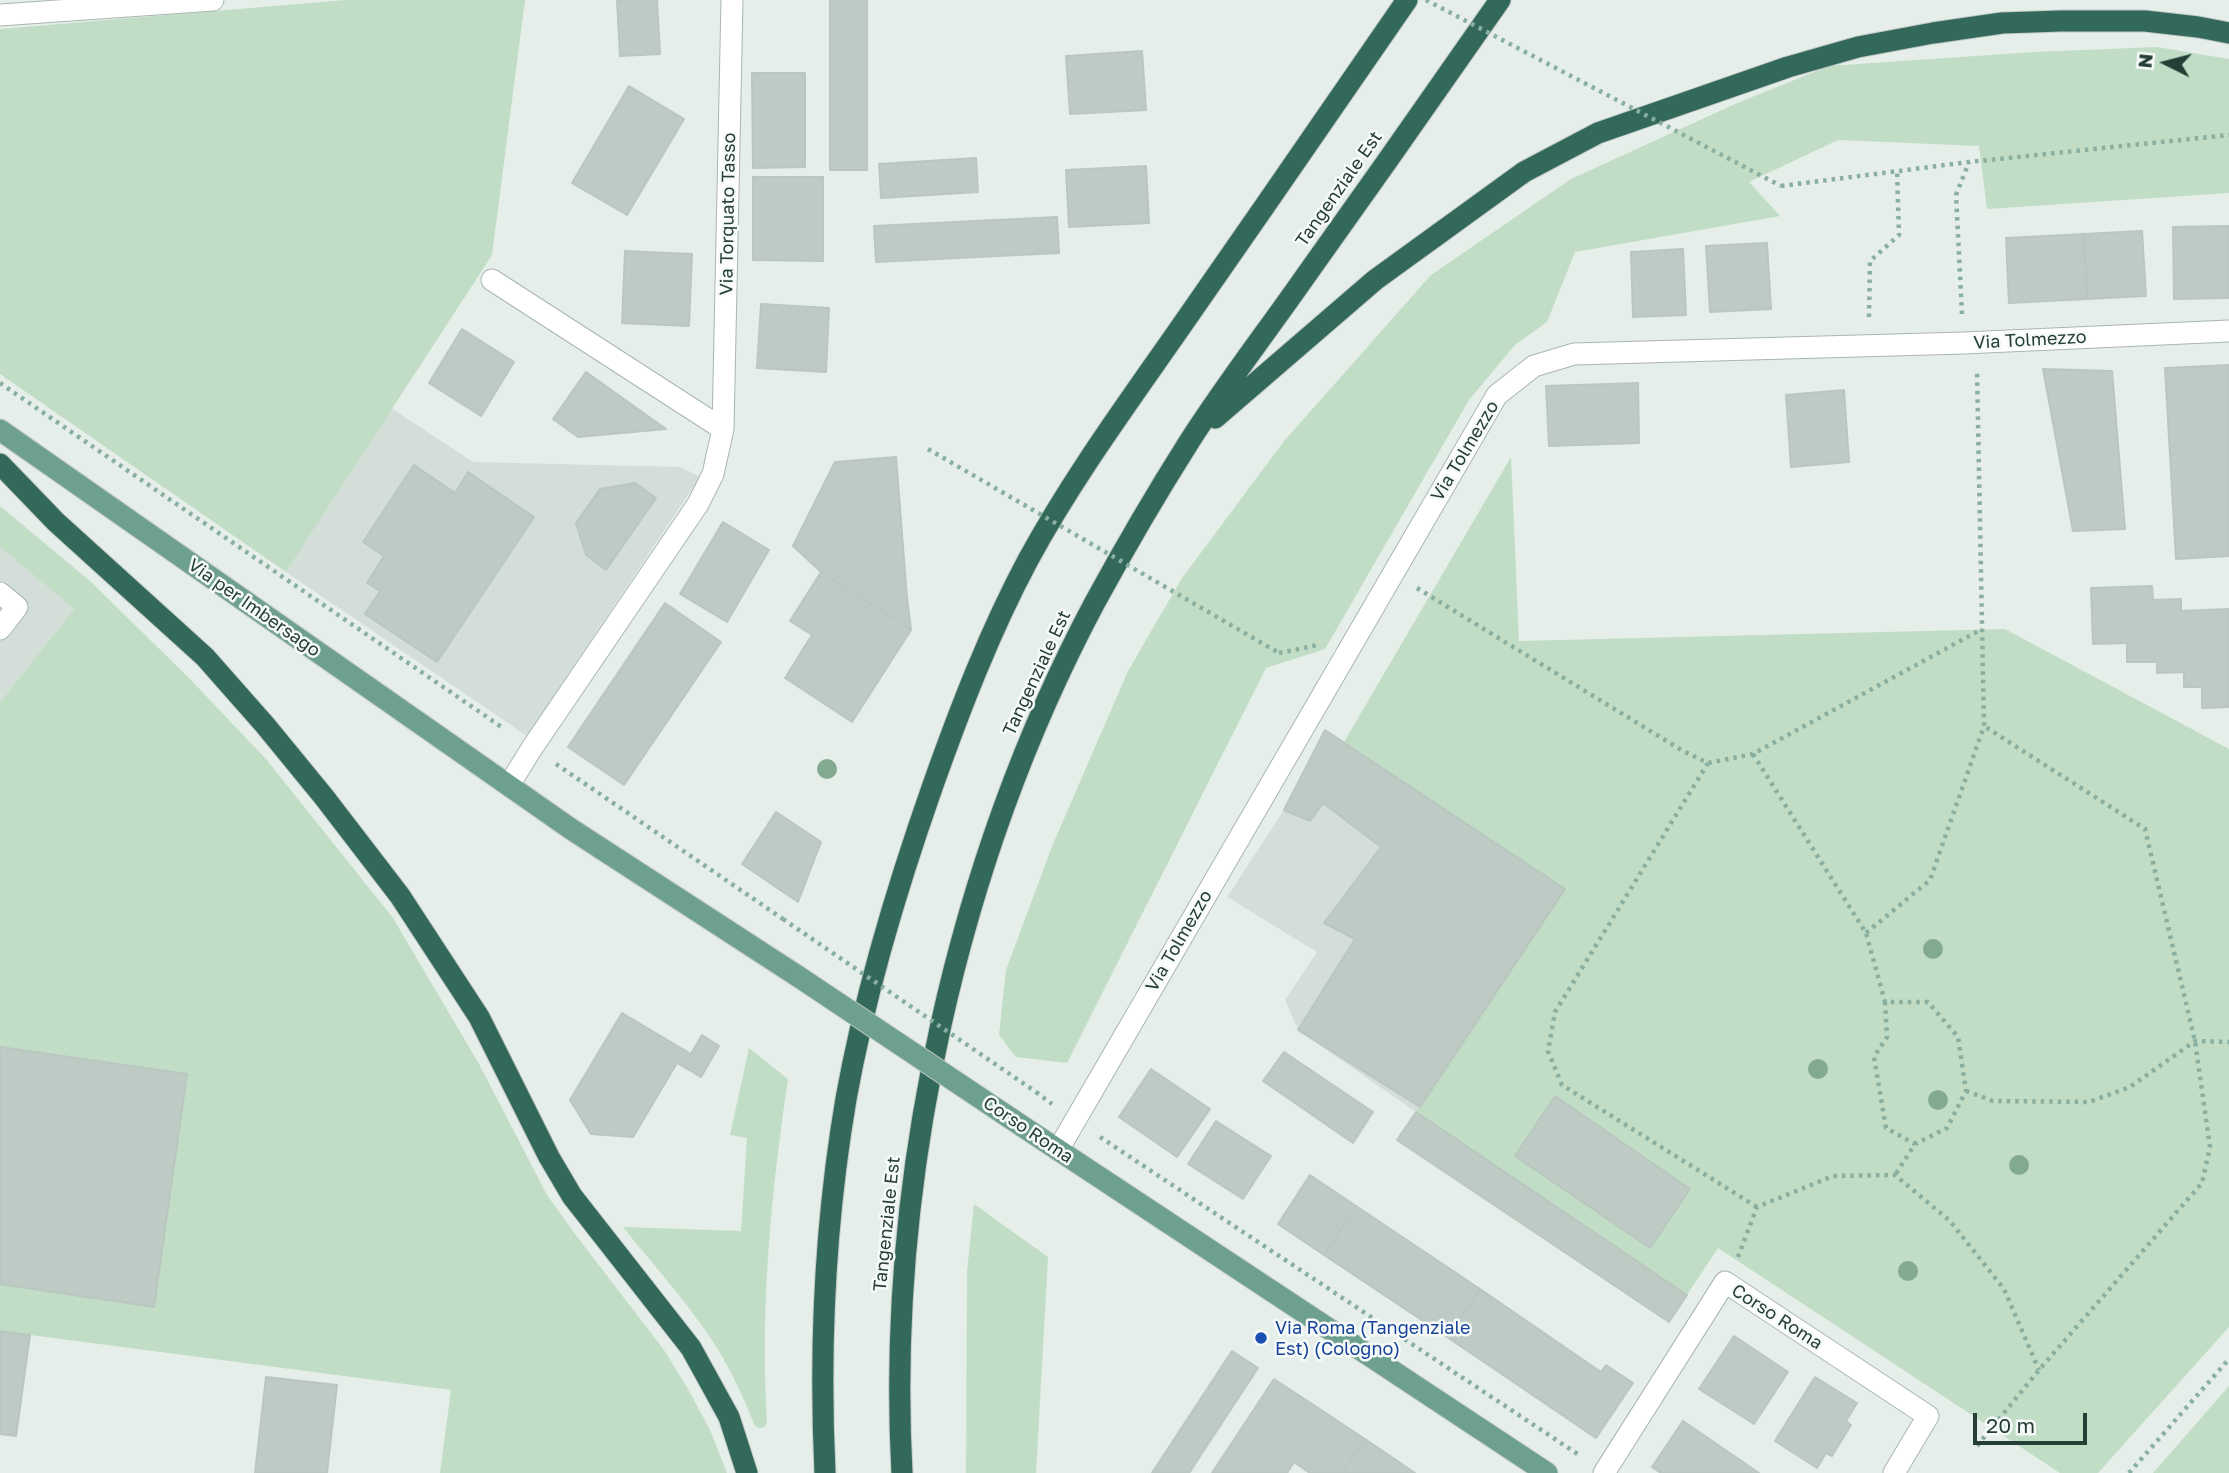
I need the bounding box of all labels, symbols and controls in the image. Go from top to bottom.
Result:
north arrow [2131,28,2201,98]
text: N [2132,52,2157,69]
street label: Tangenziale Est [1291,127,1387,251]
street label: Via Torquato Tasso [716,132,740,296]
street label: Via Tolmezzo [1973,326,2087,354]
street label: Via Tolmezzo [1427,397,1503,505]
street label: Via per Imbersago [184,554,324,662]
street label: Tangenziale Est [999,607,1075,739]
street label: Via Tolmezzo [1141,887,1217,995]
street label: Corso Roma [979,1092,1077,1168]
street label: Tangenziale Est [869,1155,905,1293]
street label: Corso Roma [1728,1280,1826,1354]
place label: Via Roma (Tangenziale Est) (Cologno) [1275,1317,1470,1360]
marker: Via Roma (Tangenziale Est) (Cologno) [1253,1330,1269,1346]
scale bar [1977,1400,2091,1444]
text: 20 m [1986,1412,2035,1438]

